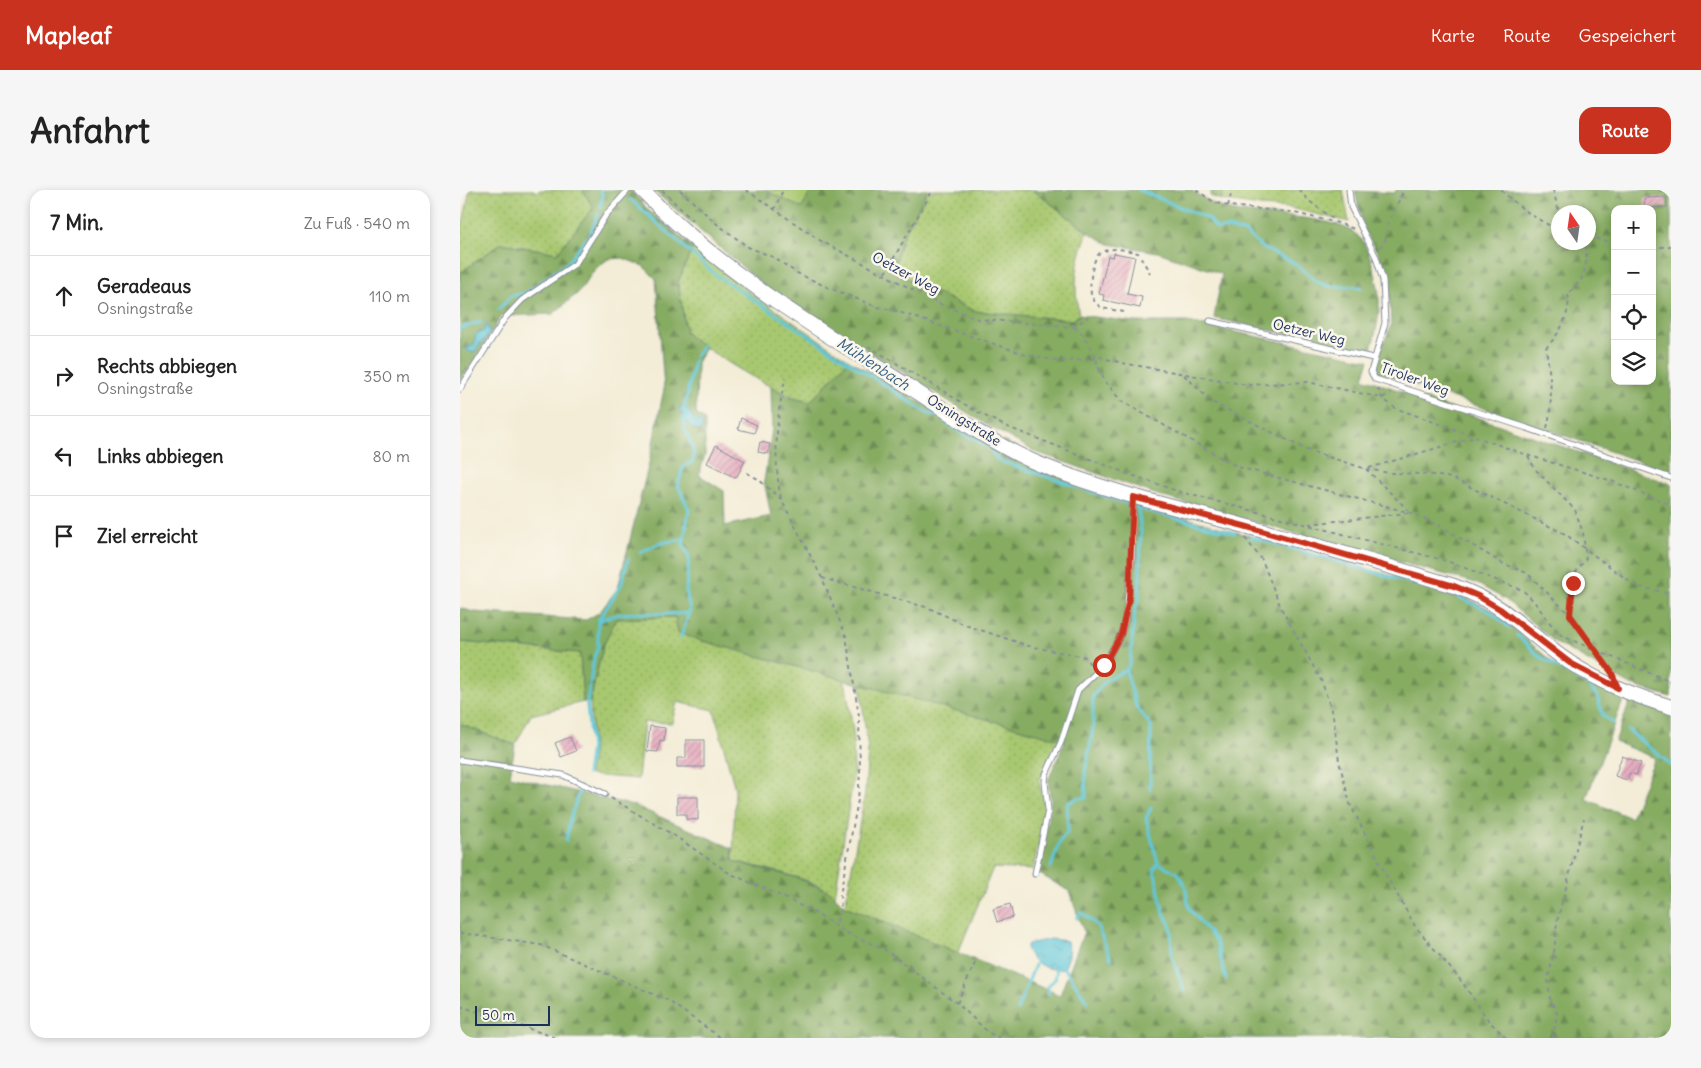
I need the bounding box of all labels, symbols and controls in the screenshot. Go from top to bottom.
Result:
text: Mapleaf [25,20,112,50]
text: Karte [1431,24,1475,47]
text: Route [1503,24,1550,47]
text: Gespeichert [1578,24,1676,47]
button: Route [1579,107,1671,154]
text: Anfahrt [30,108,150,152]
north arrow [1551,205,1596,250]
map controls [1611,205,1656,385]
button: + [1611,205,1656,250]
text: 7 Min. [50,209,103,236]
text: Zu Fuß · 540 m [304,213,410,233]
street label: Oetzer Weg [869,248,943,298]
button: − [1611,250,1656,295]
text: Geradeaus [97,274,191,298]
icon: ahead [50,282,78,310]
text: 110 m [369,286,410,306]
button: locate [1611,295,1656,340]
text: Osningstraße [97,298,193,318]
street label: Oetzer Weg [1271,315,1347,349]
water label: Mühlenbach [833,333,913,394]
button: layers [1611,340,1656,385]
text: Rechts abbiegen [97,354,237,378]
street label: Tiroler Weg [1378,358,1452,400]
icon: right [50,362,78,390]
text: 350 m [363,366,410,386]
text: Osningstraße [97,378,193,398]
street label: Osningstraße [924,390,1004,450]
icon: left [50,442,78,470]
text: Links abbiegen [97,444,224,468]
text: 80 m [372,446,410,466]
icon: arrive [50,522,78,550]
text: Ziel erreicht [97,524,198,548]
route end [1562,572,1585,595]
route start [1093,654,1116,677]
scale bar [475,1003,550,1026]
text: 50 m [482,1006,515,1024]

